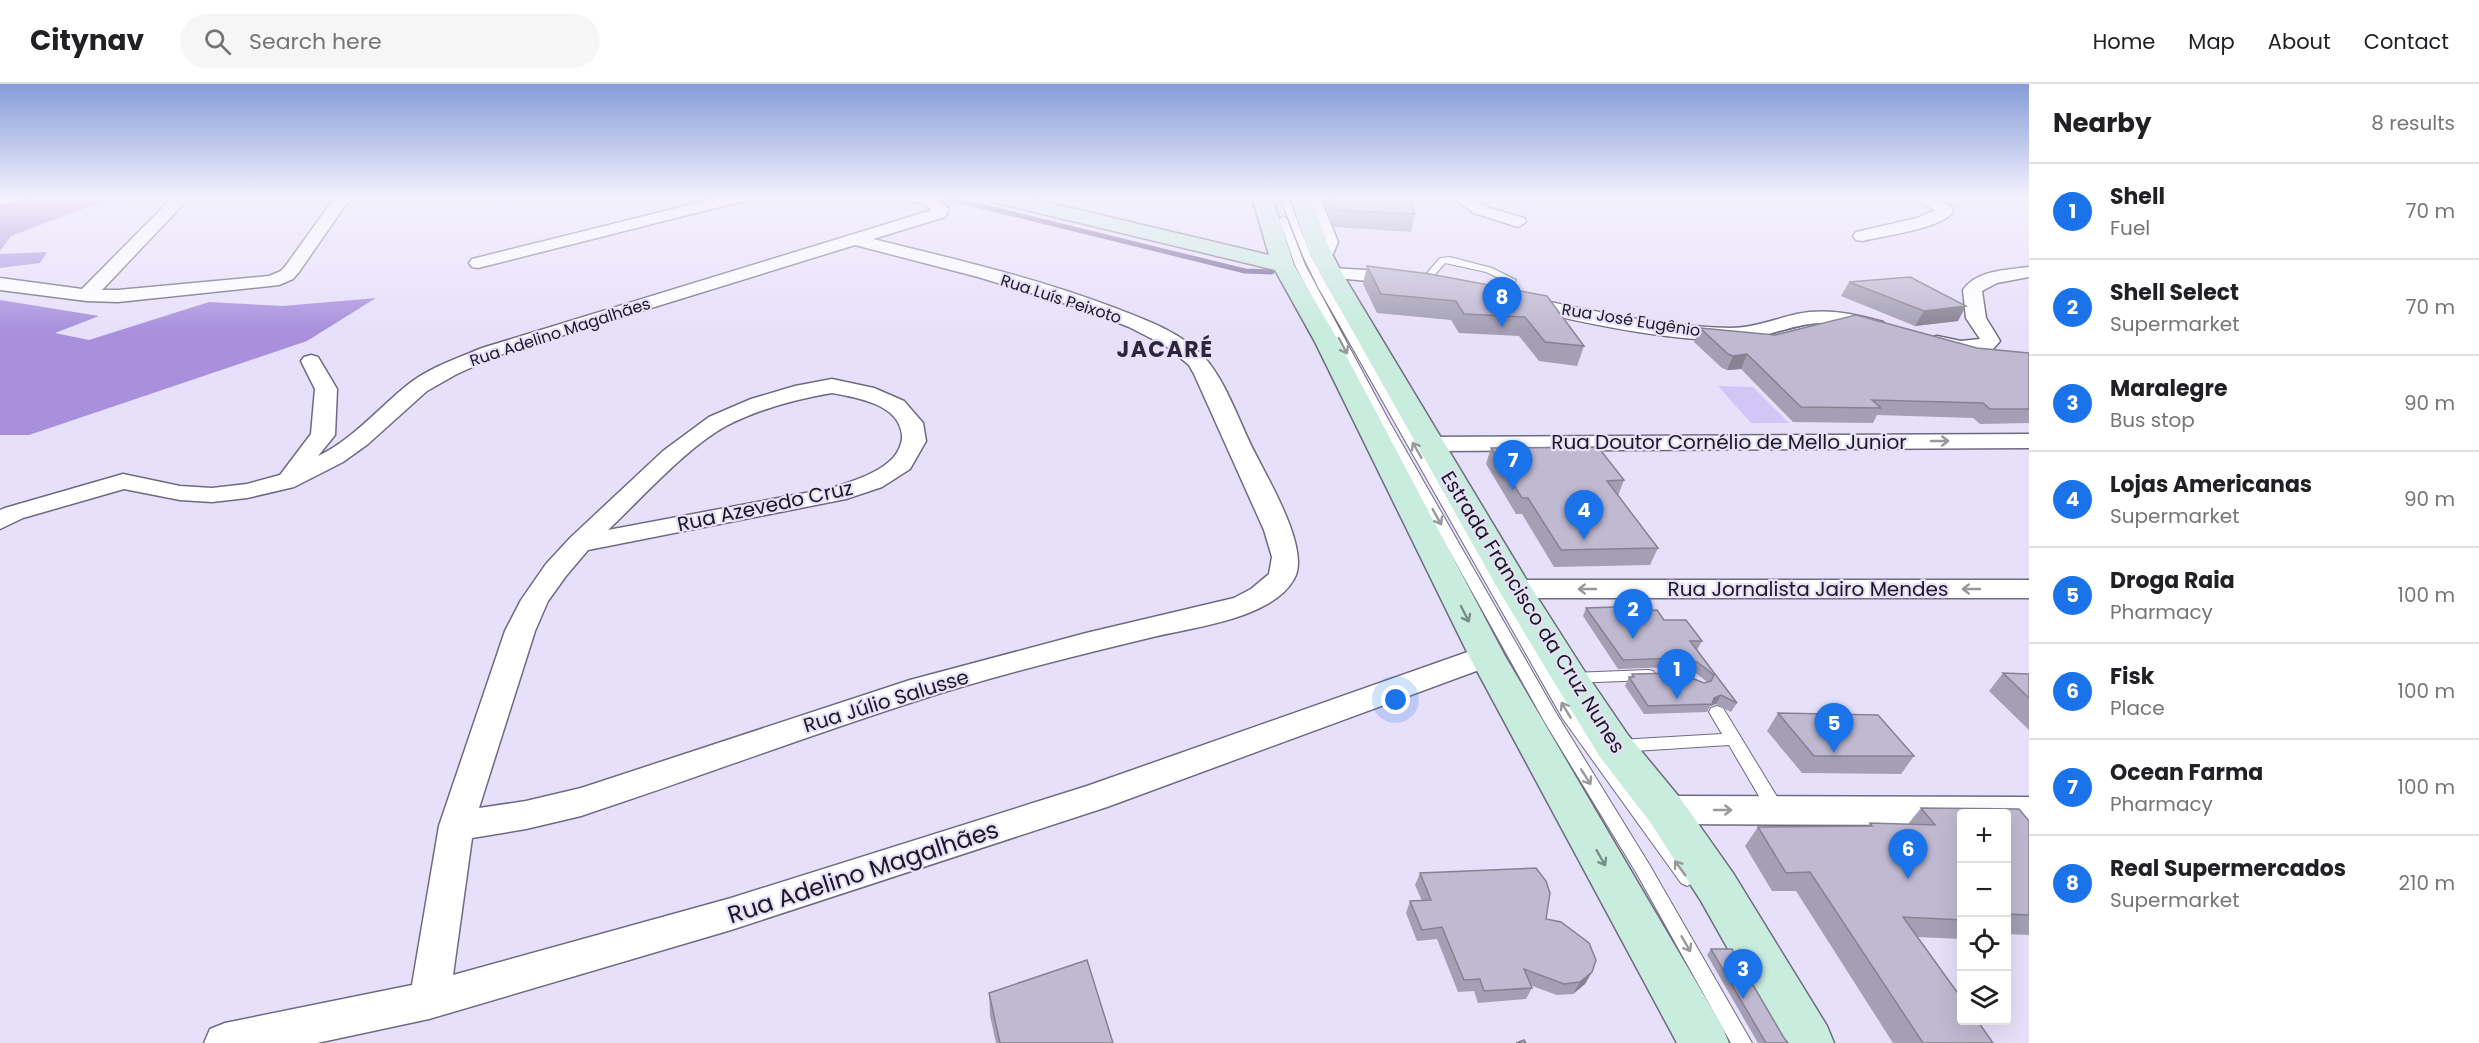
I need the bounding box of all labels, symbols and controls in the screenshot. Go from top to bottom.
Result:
search box [180,14,600,68]
text: Citynav [30,21,144,60]
icon: search [201,25,234,58]
text: Search here [249,26,382,57]
text: Home [2093,27,2155,56]
text: Map [2188,27,2235,56]
text: About [2268,27,2331,56]
text: Contact [2364,27,2449,56]
text: Nearby [2053,105,2151,141]
text: 8 results [2371,109,2455,137]
text: Shell [2110,181,2165,212]
text: 1 [2069,197,2076,225]
text: 70 m [2406,197,2455,225]
text: Fuel [2110,214,2150,242]
street label: Rua Luís Peixoto [998,269,1124,329]
text: Shell Select [2110,277,2239,308]
pin: 8 [1482,278,1522,327]
street label: Rua Adelino Magalhães [467,292,653,372]
text: 2 [2067,293,2078,321]
text: 70 m [2406,293,2455,321]
street label: Rua José Eugênio [1560,298,1702,342]
text: Supermarket [2110,310,2239,338]
district label: JACARÉ [1116,334,1214,365]
one-way arrow [1338,336,1349,354]
text: Maralegre [2110,373,2227,404]
text: 3 [2066,389,2079,417]
text: 90 m [2404,389,2455,417]
text: Bus stop [2110,406,2195,434]
street label: Rua Doutor Cornélio de Mello Junior [1551,428,1907,456]
one-way arrow [1929,435,1949,447]
pin: 7 [1494,440,1532,490]
one-way arrow [1411,442,1423,459]
street label: Estrada Francisco da Cruz Nunes [1434,466,1632,758]
text: Lojas Americanas [2110,469,2312,500]
street label: Rua Azevedo Cruz [675,474,855,538]
text: 4 [2066,485,2079,513]
text: 90 m [2404,485,2455,513]
pin: 4 [1564,490,1604,540]
text: Supermarket [2110,502,2239,530]
one-way arrow [1432,507,1443,525]
text: Droga Raia [2110,565,2235,596]
street label: Rua Jornalista Jairo Mendes [1668,575,1948,603]
text: 5 [2066,581,2079,609]
text: 100 m [2398,581,2455,609]
one-way arrow [1577,583,1597,595]
one-way arrow [1961,583,1981,595]
pin: 2 [1614,590,1652,639]
text: Pharmacy [2110,598,2213,626]
one-way arrow [1460,605,1472,623]
pin: 1 [1658,650,1696,699]
text: Fisk [2110,661,2154,692]
street label: Rua Júlio Salusse [800,663,972,739]
text: 6 [2066,677,2079,705]
text: 100 m [2398,677,2455,705]
your location [1381,685,1410,714]
text: Place [2110,694,2165,722]
one-way arrow [1560,702,1572,719]
pin: 5 [1814,704,1854,753]
text: Ocean Farma [2110,757,2263,788]
one-way arrow [1581,768,1593,785]
text: 7 [2067,773,2078,801]
text: 100 m [2398,773,2455,801]
text: Pharmacy [2110,790,2213,818]
one-way arrow [1713,804,1733,816]
map controls [1957,809,2011,1025]
button: + [1957,809,2011,863]
street label: Rua Adelino Magalhães [723,813,1003,931]
pin: 6 [1888,830,1928,879]
one-way arrow [1596,849,1608,866]
text: Real Supermercados [2110,853,2346,884]
one-way arrow [1674,861,1687,877]
button: − [1957,863,2011,917]
text: 8 [2066,869,2079,897]
text: 210 m [2399,869,2455,897]
text: Supermarket [2110,886,2239,914]
button: locate [1957,917,2011,971]
one-way arrow [1680,936,1692,953]
pin: 3 [1724,950,1762,999]
button: layers [1957,971,2011,1025]

